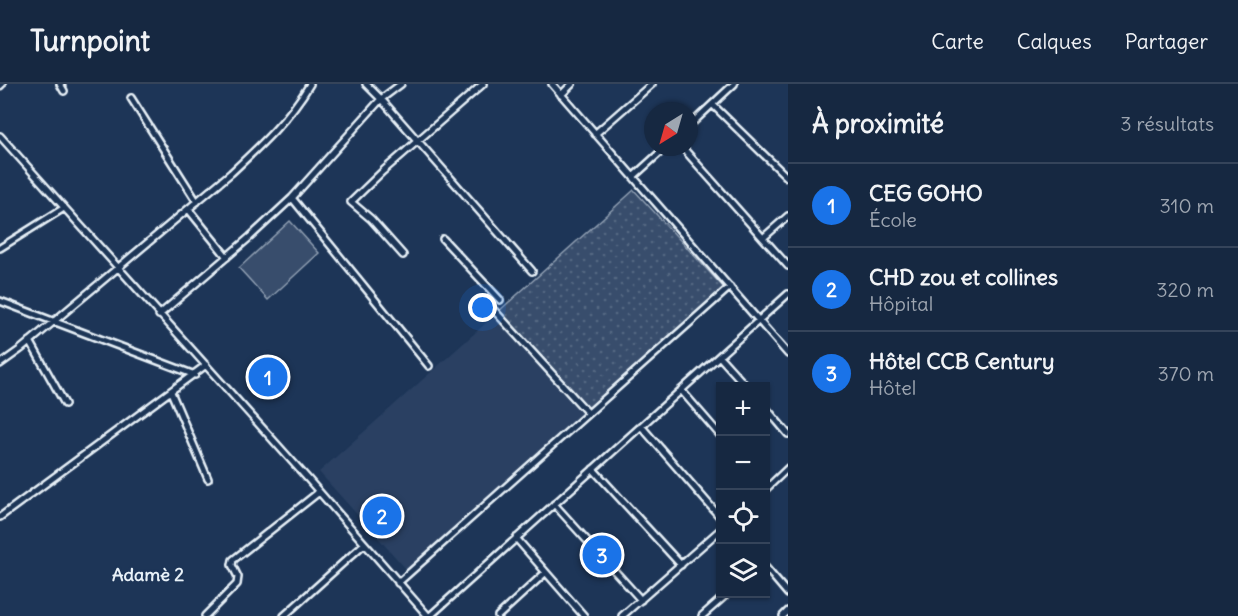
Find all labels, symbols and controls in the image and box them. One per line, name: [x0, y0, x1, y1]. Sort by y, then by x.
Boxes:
text: Turnpoint: [30, 23, 150, 59]
text: Carte: [931, 28, 984, 55]
text: Calques: [1017, 28, 1092, 55]
text: Partager: [1125, 28, 1208, 55]
north arrow: [644, 102, 698, 156]
text: À proximité: [812, 107, 944, 140]
text: 3 résultats: [1120, 111, 1214, 136]
text: CEG GOHO: [869, 179, 983, 207]
text: 1: [828, 193, 835, 218]
text: 310 m: [1159, 193, 1214, 218]
text: École: [869, 207, 917, 232]
text: CHD zou et collines: [869, 263, 1058, 291]
text: 2: [826, 277, 837, 302]
text: 320 m: [1156, 277, 1214, 302]
text: Hôpital: [869, 291, 933, 316]
your location: [468, 293, 497, 322]
text: Hôtel CCB Century: [869, 347, 1054, 375]
pin: 1: [248, 354, 288, 400]
text: 3: [826, 361, 837, 386]
text: 370 m: [1157, 361, 1214, 386]
text: Hôtel: [869, 375, 916, 400]
map controls: [716, 382, 770, 598]
button: +: [716, 382, 770, 436]
button: −: [716, 436, 770, 490]
button: locate: [716, 490, 770, 544]
pin: 2: [362, 494, 401, 538]
pin: 3: [582, 532, 622, 578]
button: layers: [716, 544, 770, 598]
district label: Adamè 2: [112, 563, 184, 586]

